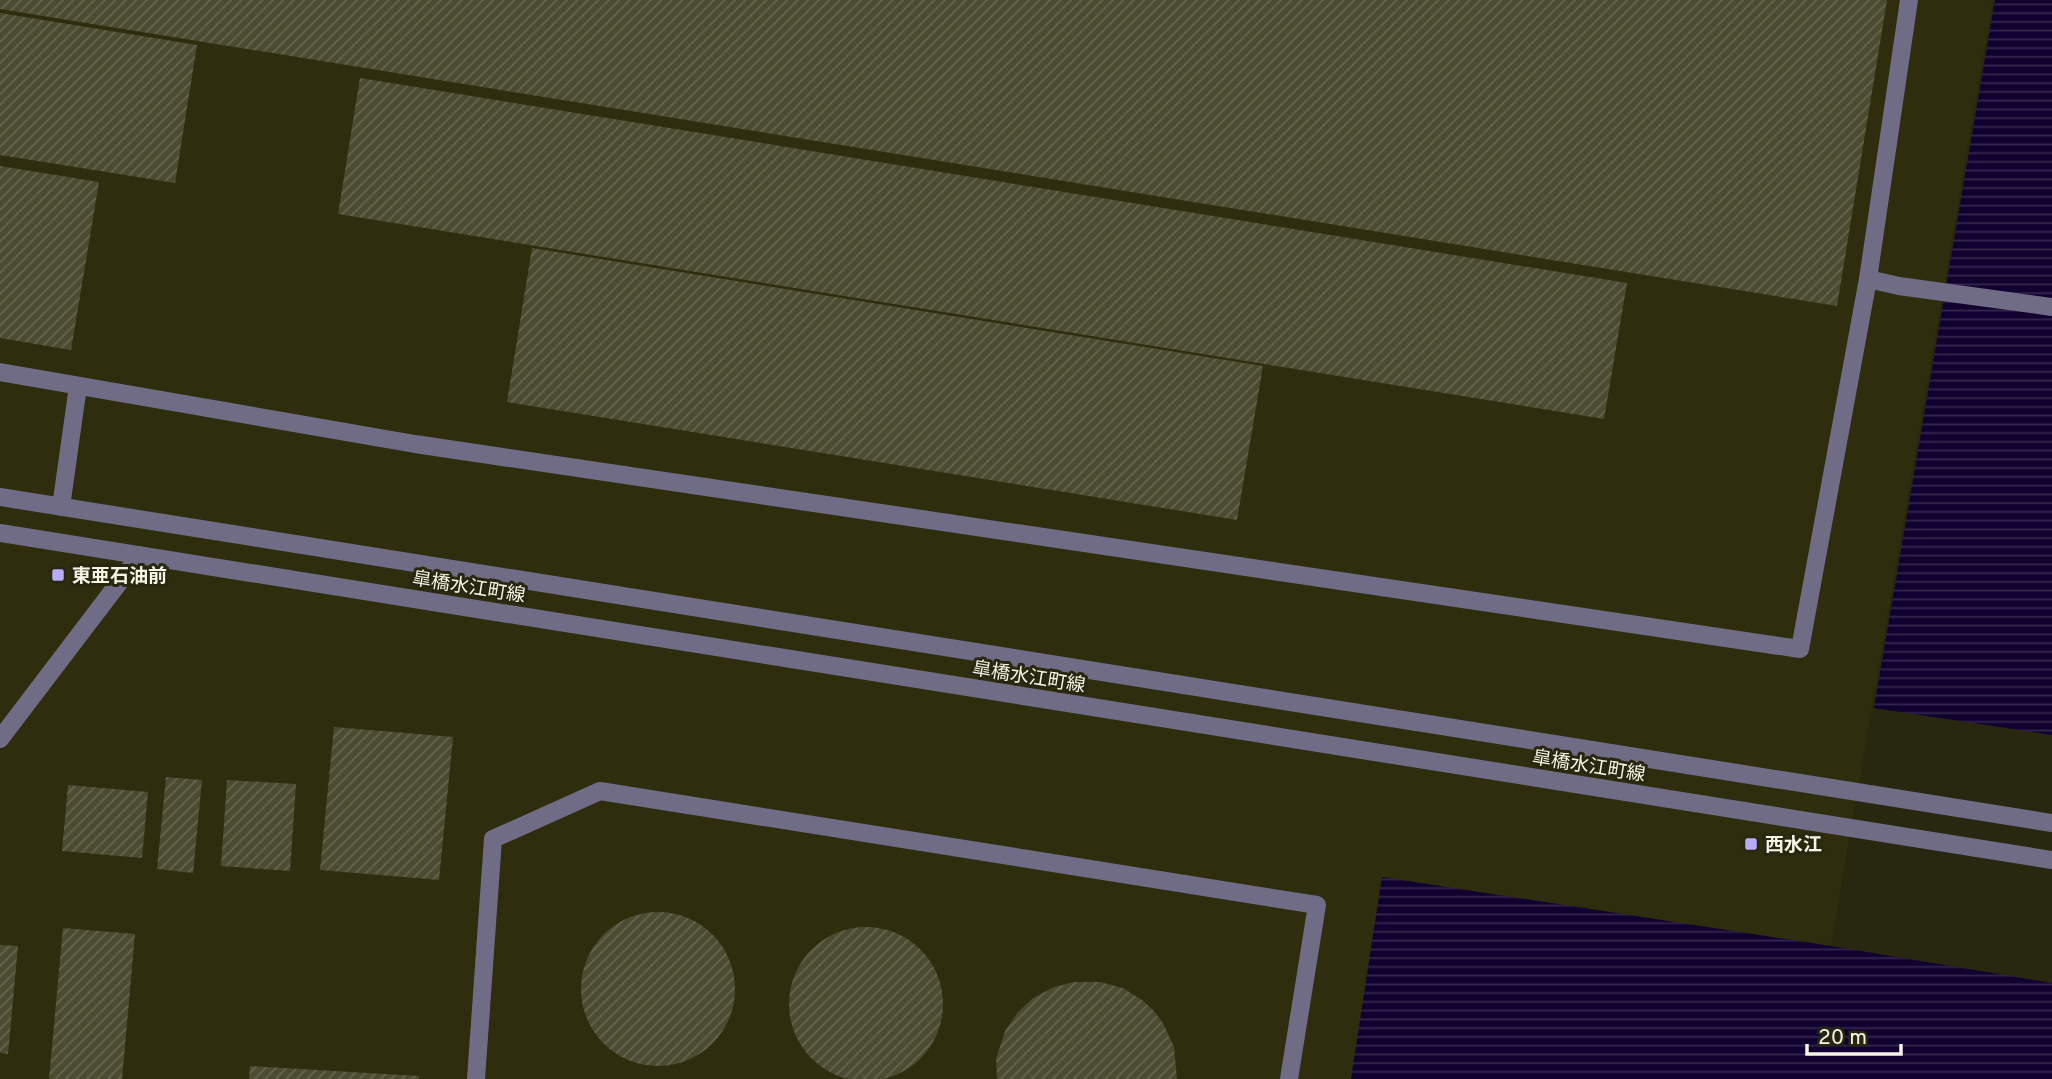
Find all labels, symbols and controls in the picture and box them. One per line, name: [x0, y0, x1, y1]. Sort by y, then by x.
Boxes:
place label: 東亜石油前: [72, 565, 167, 589]
marker: 東亜石油前: [50, 567, 66, 583]
street label: 皐橋水江町線: [411, 567, 527, 609]
street label: 皐橋水江町線: [971, 657, 1087, 699]
street label: 皐橋水江町線: [1531, 746, 1647, 788]
place label: 西水江: [1765, 834, 1822, 858]
marker: 西水江: [1743, 836, 1759, 852]
scale bar: [1807, 1012, 1902, 1056]
text: 20 m: [1818, 1025, 1867, 1052]

